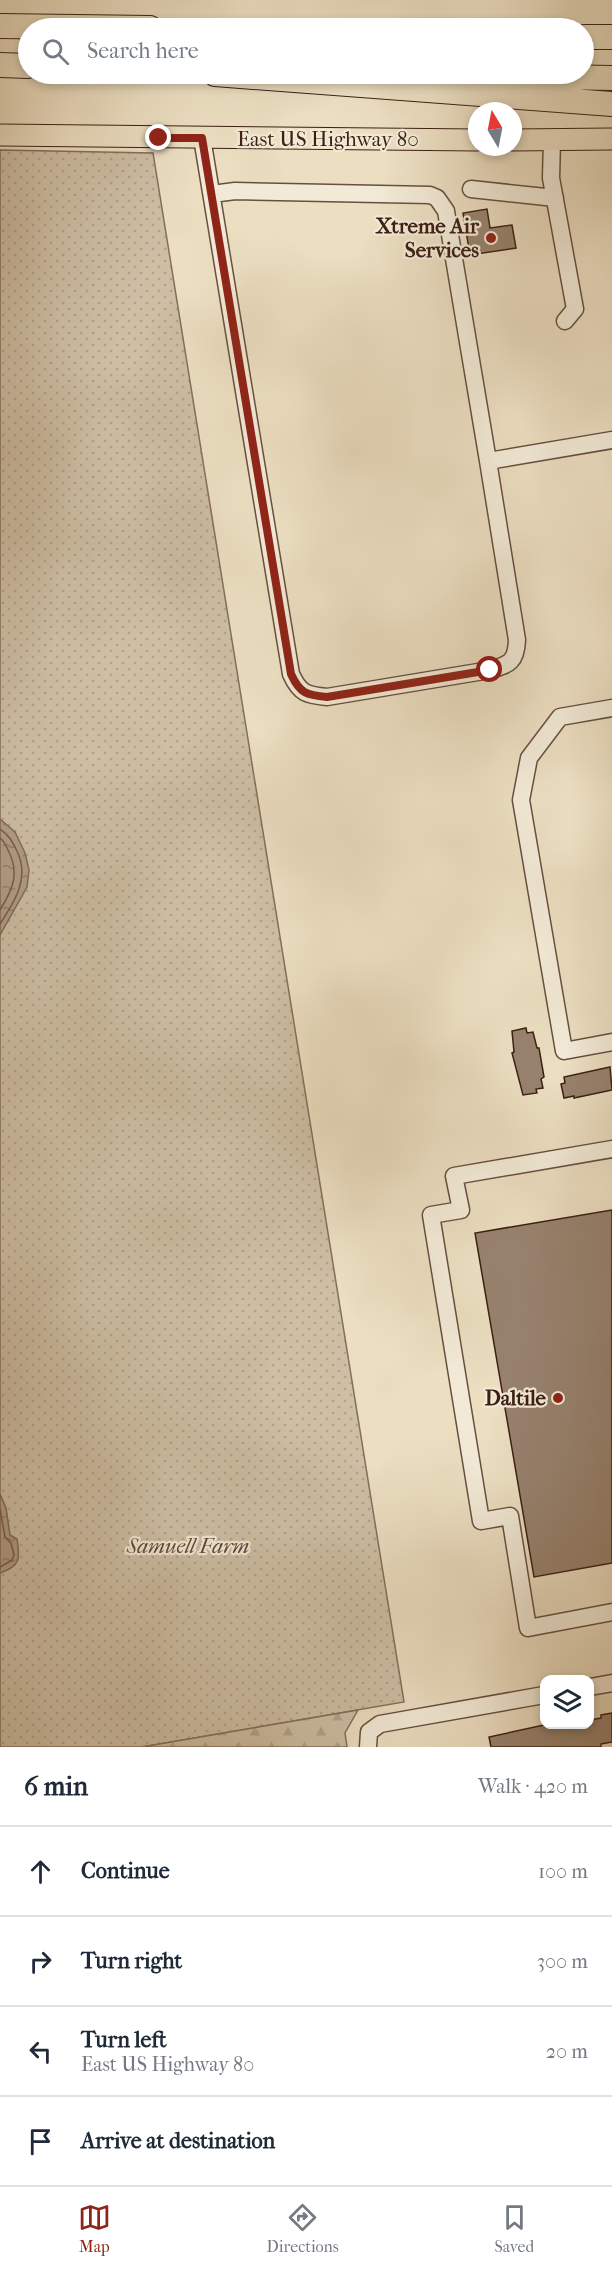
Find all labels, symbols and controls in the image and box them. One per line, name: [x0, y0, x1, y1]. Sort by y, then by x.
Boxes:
search box: [18, 18, 594, 84]
icon: search: [39, 35, 72, 68]
text: Search here: [87, 38, 199, 64]
north arrow: [468, 102, 522, 156]
route end: [145, 124, 171, 150]
street label: East US Highway 80: [237, 127, 419, 151]
place label: Xtreme Air Services: [374, 214, 480, 262]
marker: Xtreme Air Services: [484, 231, 498, 245]
route start: [476, 656, 502, 682]
place label: Daltile: [485, 1386, 547, 1410]
marker: Daltile: [551, 1391, 565, 1405]
park label: Samuell Farm: [126, 1534, 250, 1558]
map controls: [540, 1675, 594, 1729]
button: layers: [540, 1675, 594, 1729]
text: 6 min: [24, 1771, 88, 1802]
text: Walk · 420 m: [478, 1775, 588, 1798]
icon: ahead: [24, 1855, 57, 1888]
text: Continue: [81, 1858, 170, 1884]
text: 100 m: [538, 1860, 588, 1883]
icon: right: [24, 1945, 57, 1978]
text: Turn right: [81, 1948, 182, 1974]
text: 300 m: [537, 1950, 588, 1973]
text: Turn left: [81, 2027, 167, 2053]
icon: left: [24, 2035, 57, 2068]
text: 20 m: [546, 2040, 588, 2063]
text: East US Highway 80: [81, 2053, 254, 2076]
icon: arrive: [24, 2125, 57, 2158]
text: Arrive at destination: [81, 2128, 275, 2154]
tab: Map: [78, 2201, 111, 2256]
tab: Directions: [267, 2201, 339, 2256]
tab: Saved: [494, 2201, 534, 2256]

